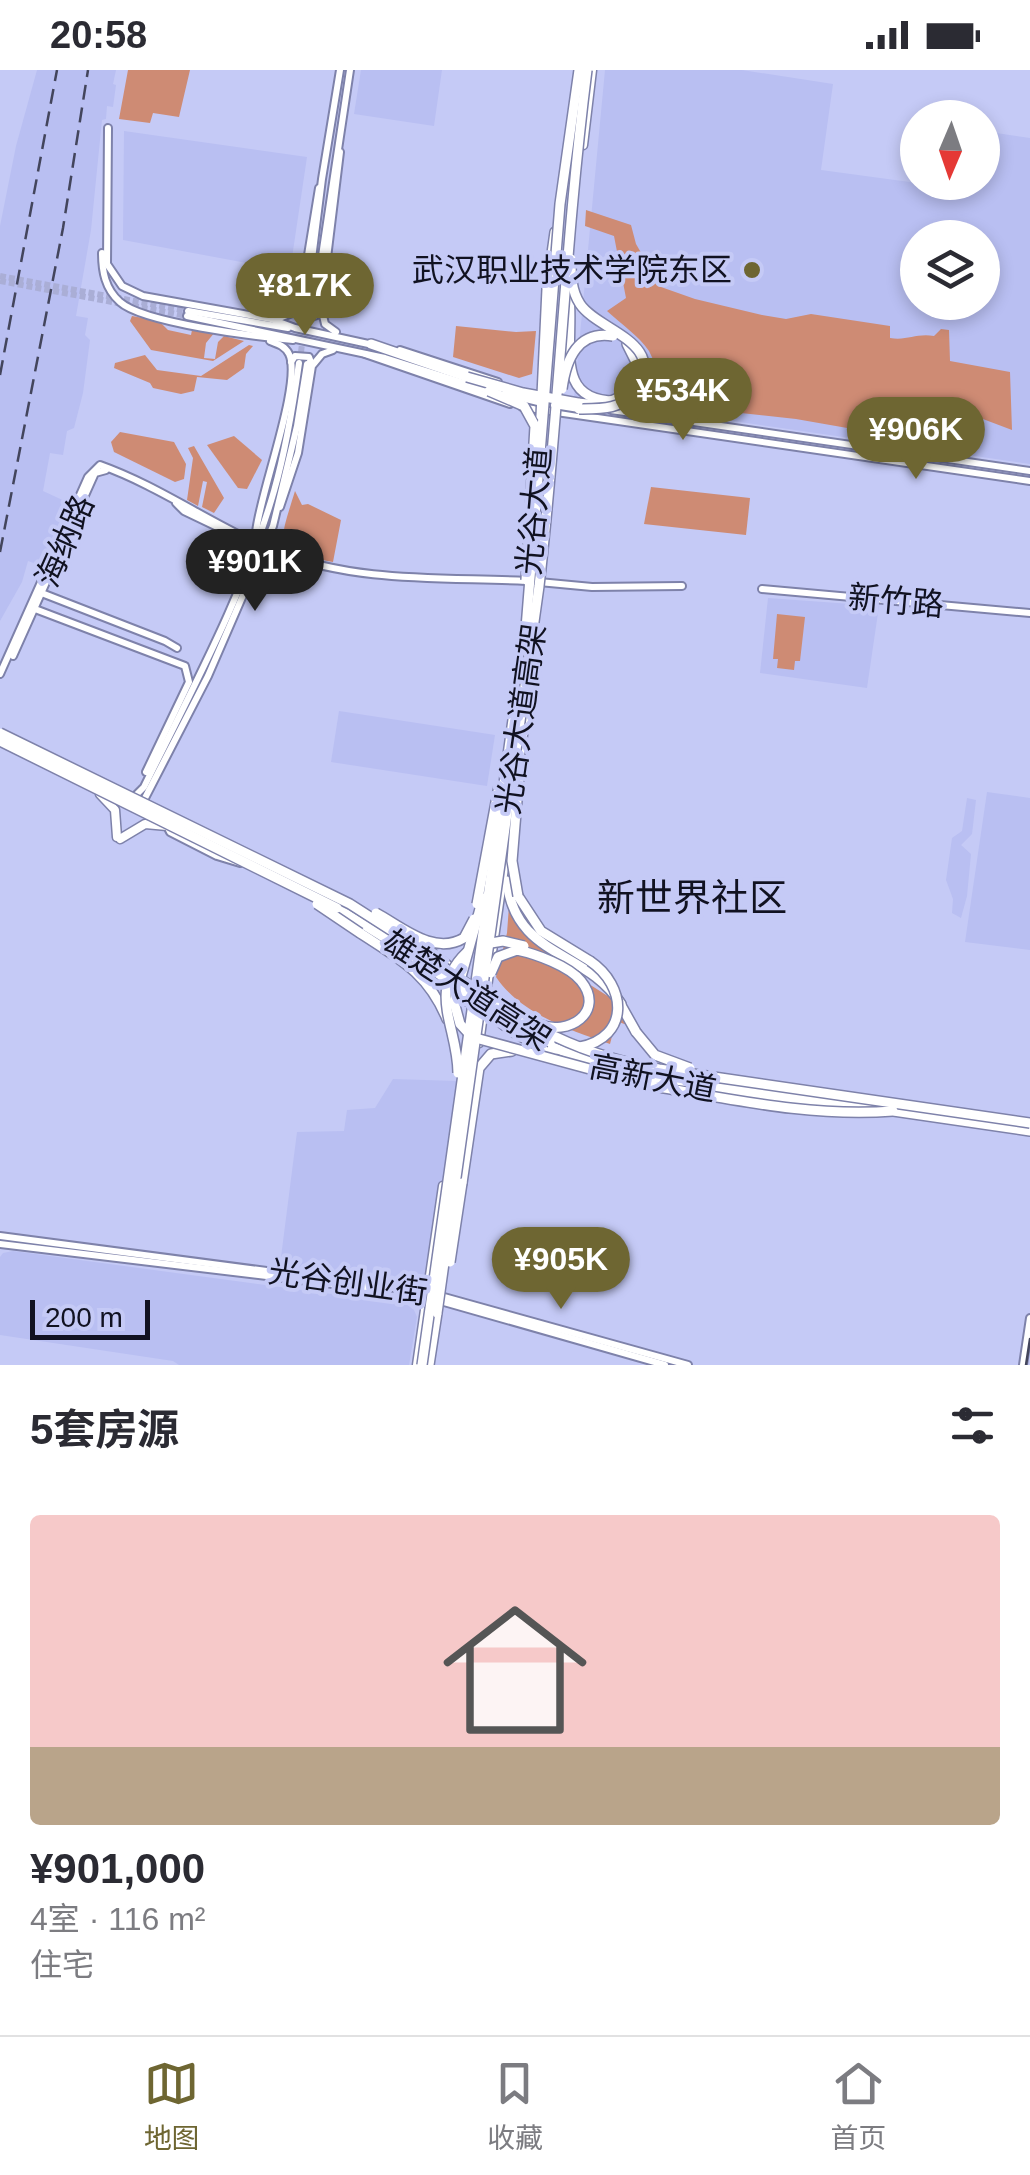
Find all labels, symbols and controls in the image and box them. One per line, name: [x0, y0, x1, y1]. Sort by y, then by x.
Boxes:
text: 20:58: [50, 14, 147, 56]
north arrow: [900, 100, 1000, 200]
map controls: [900, 100, 1000, 320]
button: layers: [900, 220, 1000, 320]
place label: 武汉职业技术学院东区: [412, 252, 732, 288]
pin: ¥817K: [235, 253, 375, 338]
marker: 武汉职业技术学院东区: [741, 259, 763, 281]
text: ¥817K: [258, 267, 352, 303]
pin: ¥534K: [613, 358, 753, 443]
text: ¥534K: [636, 372, 730, 408]
pin: ¥906K: [846, 397, 986, 482]
text: ¥906K: [869, 411, 963, 447]
street label: 光谷大道: [510, 446, 558, 576]
street label: 海纳路: [29, 490, 101, 592]
pin: ¥901K: [185, 529, 325, 614]
text: ¥901K: [208, 543, 302, 579]
street label: 新竹路: [847, 579, 945, 623]
street label: 光谷大道高架: [490, 621, 552, 817]
district label: 新世界社区: [597, 877, 787, 919]
street label: 雄楚大道高架: [377, 923, 557, 1057]
street label: 高新大道: [587, 1048, 719, 1108]
pin: ¥905K: [491, 1227, 631, 1312]
text: ¥905K: [514, 1241, 608, 1277]
street label: 光谷创业街: [266, 1253, 430, 1311]
scale bar: [30, 1295, 150, 1340]
text: 200 m: [45, 1302, 123, 1333]
icon: filters: [945, 1398, 1000, 1453]
text: 5套房源: [30, 1406, 179, 1453]
icon: home: [425, 1580, 605, 1760]
text: ¥901,000: [30, 1845, 205, 1892]
text: 4室 · 116 m²: [30, 1901, 205, 1937]
text: 住宅: [30, 1947, 94, 1983]
tab: 地图: [144, 2056, 200, 2156]
tab: 收藏: [487, 2056, 543, 2156]
tab: 首页: [830, 2056, 886, 2156]

